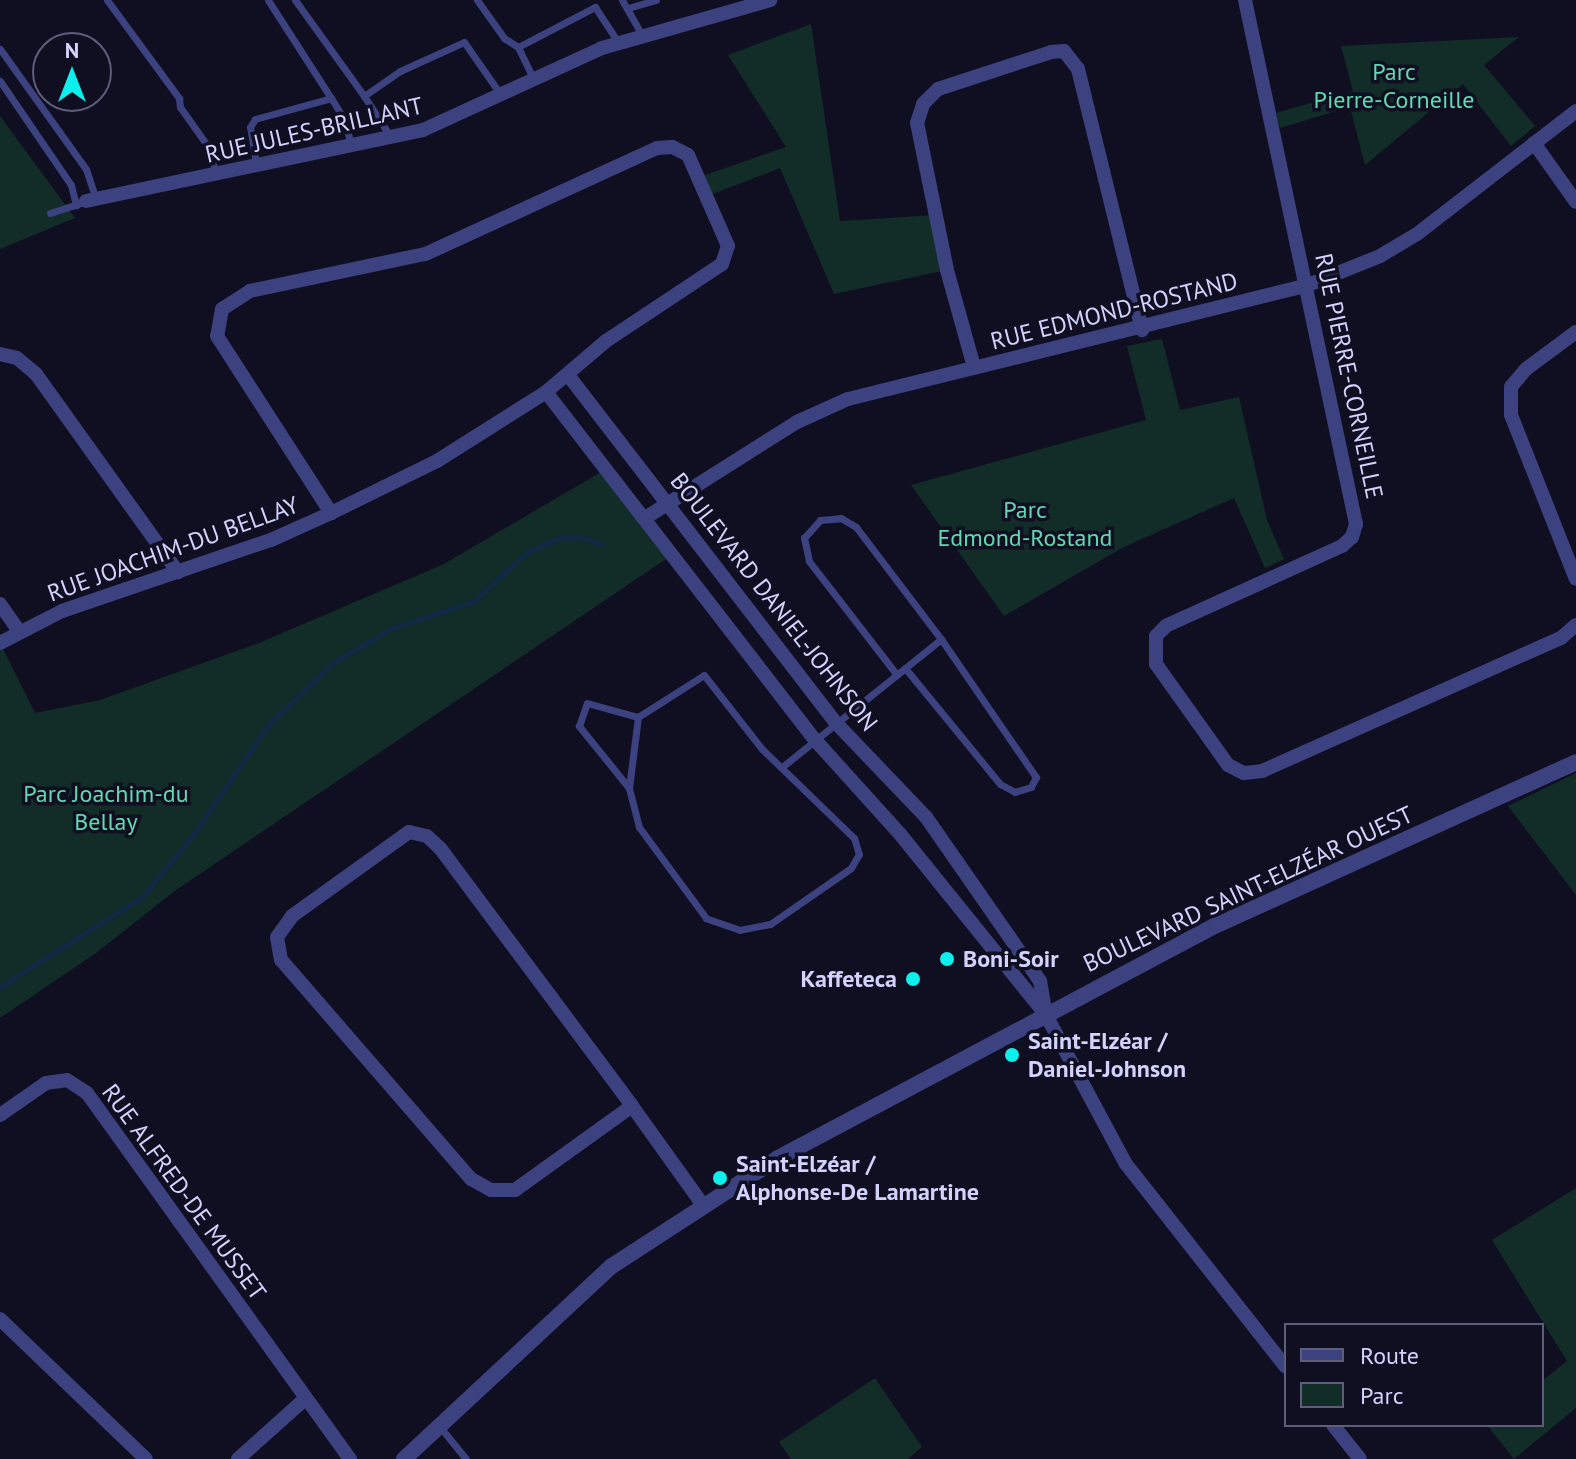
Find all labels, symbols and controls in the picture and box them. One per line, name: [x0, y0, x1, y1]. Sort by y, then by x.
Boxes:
north arrow: [32, 32, 112, 112]
text: N: [65, 36, 79, 64]
park label: Parc Pierre-Corneille: [1313, 58, 1475, 114]
street label: RUE JULES-BRILLANT: [202, 91, 426, 169]
street label: RUE PIERRE-CORNEILLE: [1309, 251, 1389, 501]
street label: RUE EDMOND-ROSTAND: [987, 266, 1241, 356]
street label: BOULEVARD DANIEL-JOHNSON: [664, 467, 884, 737]
street label: RUE JOACHIM-DU BELLAY: [43, 490, 303, 608]
park label: Parc Edmond-Rostand: [938, 496, 1112, 552]
park label: Parc Joachim-du Bellay: [23, 780, 189, 836]
street label: BOULEVARD SAINT-ELZÉAR OUEST: [1079, 800, 1417, 978]
place label: Boni-Soir: [963, 945, 1059, 973]
marker: Boni-Soir: [938, 950, 956, 968]
place label: Kaffeteca: [801, 965, 897, 993]
marker: Kaffeteca: [904, 970, 922, 988]
place label: Saint-Elzéar / Daniel-Johnson: [1028, 1027, 1186, 1083]
marker: Saint-Elzéar / Daniel-Johnson: [1003, 1046, 1021, 1064]
street label: RUE ALFRED-DE MUSSET: [96, 1078, 272, 1306]
place label: Saint-Elzéar / Alphonse-De Lamartine: [736, 1150, 979, 1206]
marker: Saint-Elzéar / Alphonse-De Lamartine: [711, 1169, 729, 1187]
legend: [1284, 1323, 1544, 1427]
text: Route: [1360, 1340, 1419, 1371]
text: Parc: [1360, 1380, 1403, 1411]

